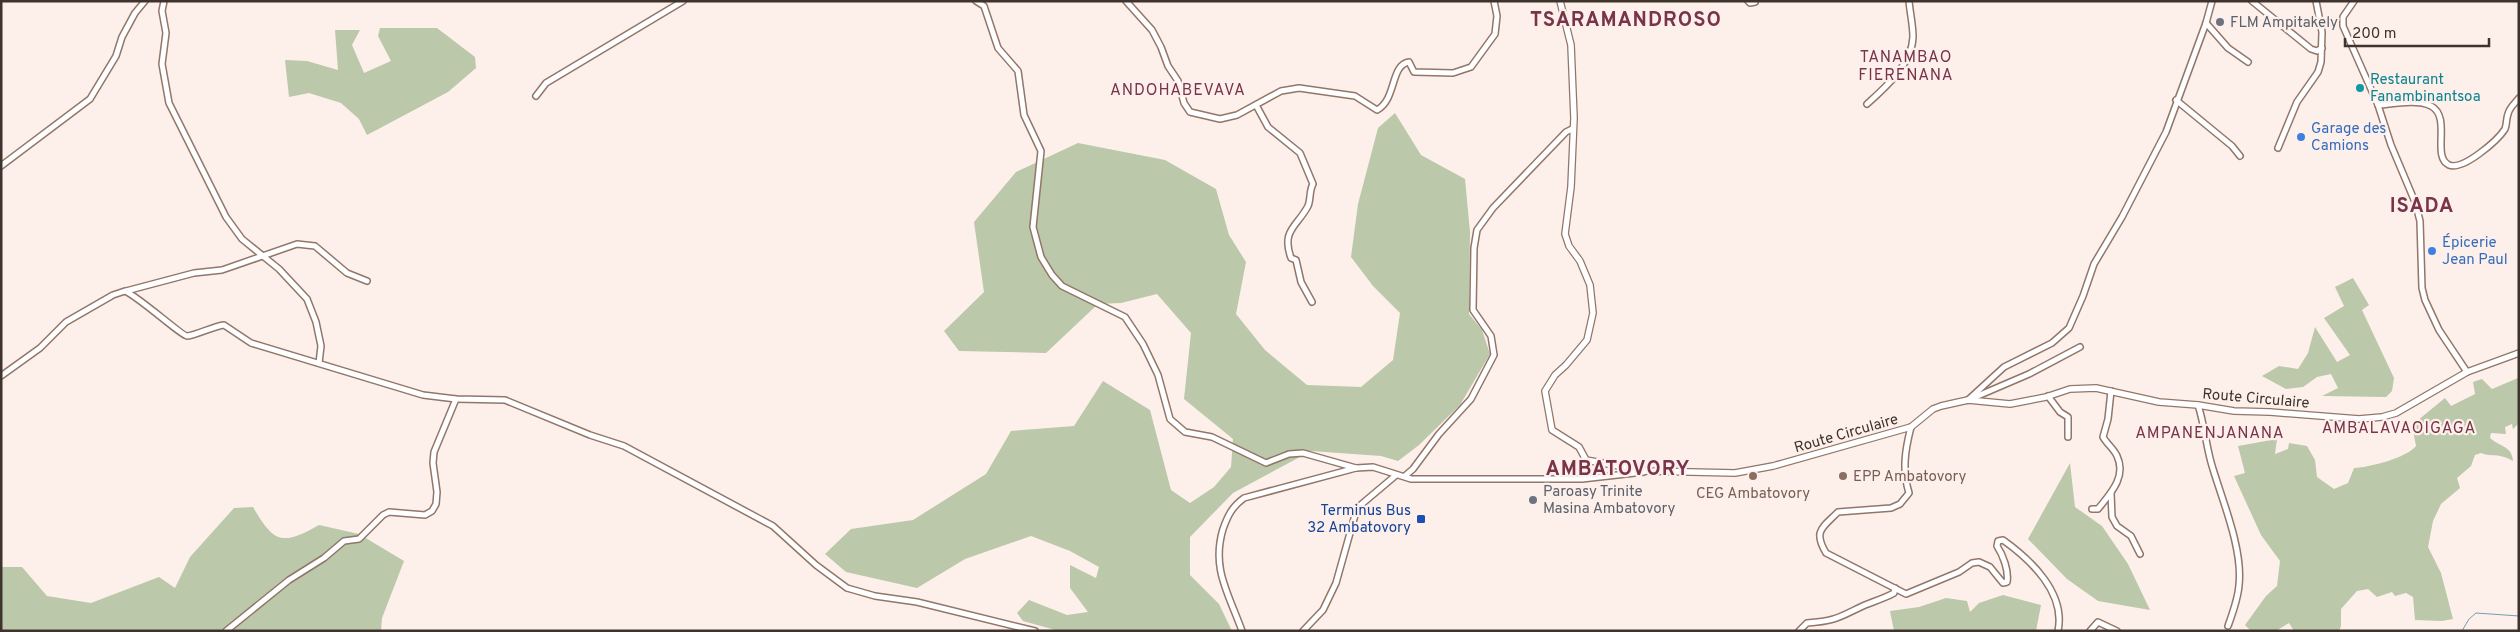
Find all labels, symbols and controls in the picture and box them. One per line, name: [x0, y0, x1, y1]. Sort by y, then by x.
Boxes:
district label: TSARAMANDROSO: [1530, 8, 1722, 34]
place label: FLM Ampitakely: [2230, 14, 2338, 33]
scale bar: [2345, 15, 2489, 47]
marker: FLM Ampitakely: [2214, 16, 2226, 28]
text: 200 m: [2352, 25, 2397, 44]
district label: TANAMBAO FIERENANA: [1858, 48, 1954, 86]
place label: Restaurant Fanambinantsoa: [2370, 71, 2481, 107]
district label: ANDOHABEVAVA: [1110, 81, 1246, 101]
marker: Restaurant Fanambinantsoa: [2354, 82, 2366, 94]
place label: Garage des Camions: [2311, 120, 2386, 156]
marker: Garage des Camions: [2295, 131, 2307, 143]
district label: ISADA: [2390, 194, 2454, 220]
place label: Épicerie Jean Paul: [2442, 233, 2508, 270]
marker: Épicerie Jean Paul: [2426, 245, 2438, 257]
street label: Route Circulaire: [2202, 385, 2310, 414]
street label: Route Circulaire: [1792, 410, 1901, 458]
district label: AMBALAVAOIGAGA: [2322, 419, 2476, 439]
district label: AMPANENJANANA: [2135, 424, 2285, 444]
district label: AMBATOVORY: [1545, 457, 1691, 483]
place label: EPP Ambatovory: [1853, 468, 1967, 487]
marker: CEG Ambatovory: [1747, 470, 1759, 482]
marker: EPP Ambatovory: [1837, 470, 1849, 482]
place label: Paroasy Trinite Masina Ambatovory: [1543, 483, 1676, 519]
place label: CEG Ambatovory: [1696, 485, 1810, 504]
marker: Paroasy Trinite Masina Ambatovory: [1527, 494, 1539, 506]
place label: Terminus Bus 32 Ambatovory: [1307, 502, 1411, 538]
marker: Terminus Bus 32 Ambatovory: [1415, 513, 1427, 525]

